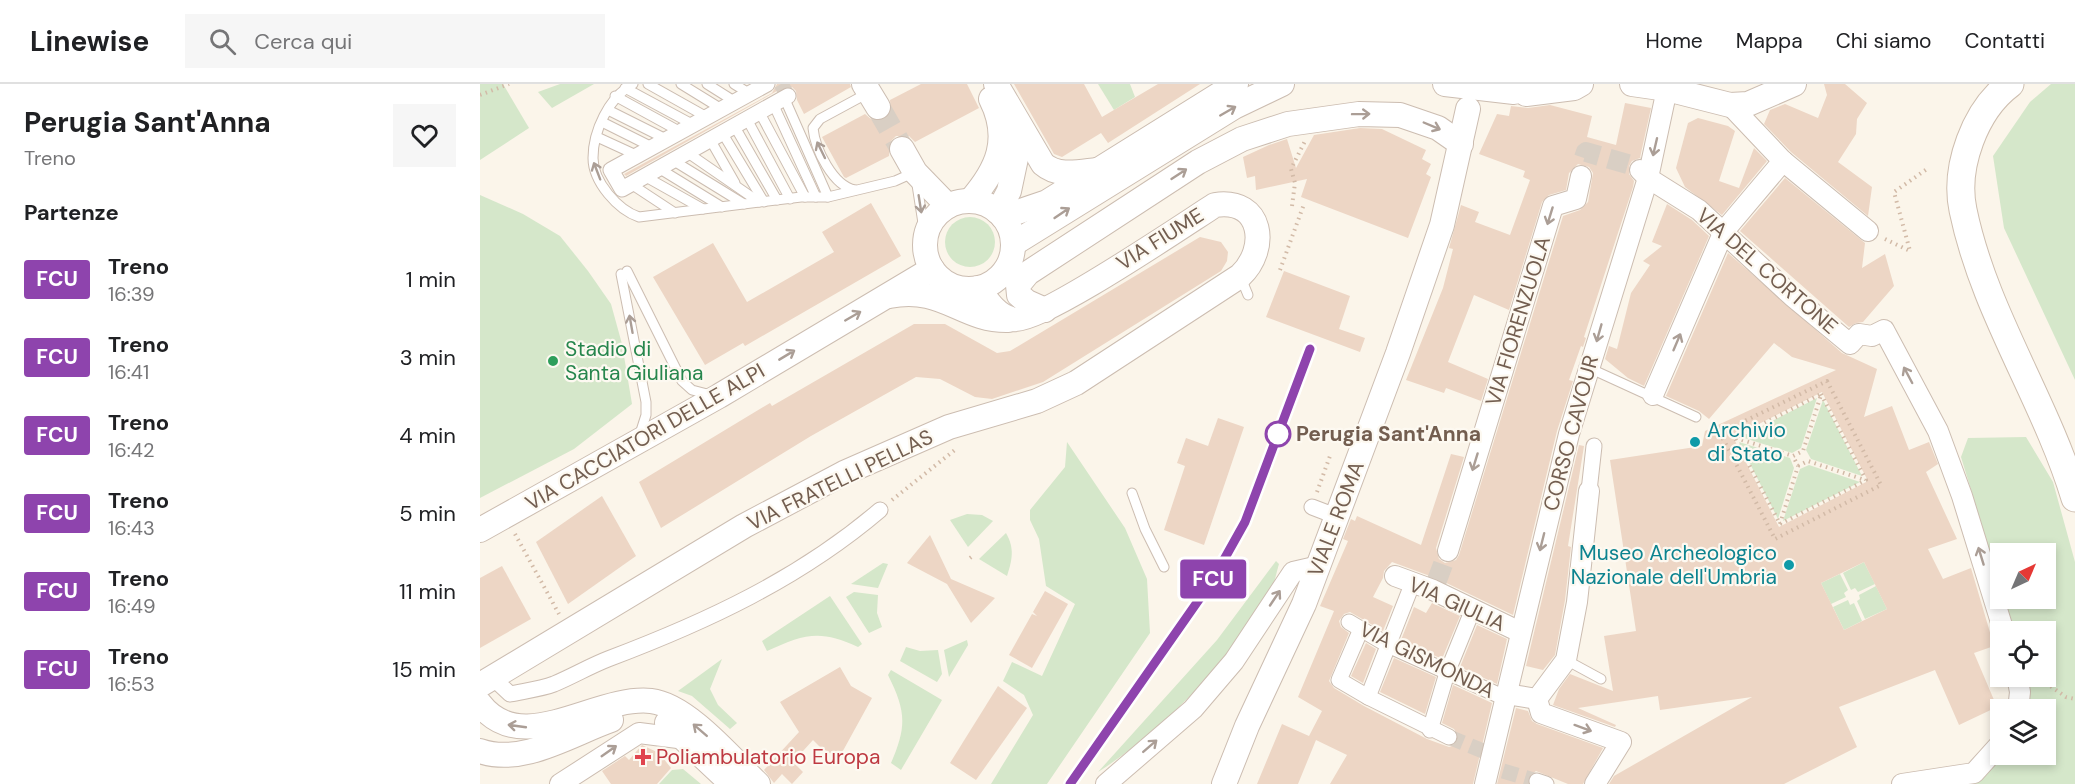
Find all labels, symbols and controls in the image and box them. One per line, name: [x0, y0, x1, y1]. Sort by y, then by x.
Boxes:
search box: [185, 14, 605, 68]
text: Linewise: [30, 23, 149, 60]
icon: search: [206, 25, 239, 58]
text: Cerca qui: [254, 27, 352, 56]
text: Home: [1645, 27, 1703, 55]
text: Mappa: [1736, 27, 1803, 55]
text: Chi siamo: [1836, 27, 1932, 55]
text: Contatti: [1965, 27, 2045, 55]
text: Perugia Sant'Anna: [24, 104, 271, 141]
button: heart: [393, 104, 456, 167]
one-way arrow: [1219, 104, 1236, 116]
one-way arrow: [1351, 108, 1371, 120]
one-way arrow: [1422, 121, 1440, 132]
one-way arrow: [1649, 136, 1660, 156]
one-way arrow: [814, 141, 826, 159]
text: Treno: [24, 145, 76, 171]
one-way arrow: [591, 162, 602, 181]
one-way arrow: [1170, 168, 1187, 180]
one-way arrow: [915, 193, 926, 213]
text: Partenze: [24, 198, 119, 227]
street label: VIA FIUME: [1111, 201, 1209, 277]
street label: VIA DEL CORTONE: [1690, 202, 1844, 340]
one-way arrow: [1544, 206, 1555, 225]
one-way arrow: [1054, 207, 1070, 219]
street label: VIA FIORENZUOLA: [1479, 233, 1557, 409]
text: Treno: [108, 252, 169, 281]
text: FCU: [36, 265, 78, 293]
text: 1 min: [406, 265, 456, 294]
text: 16:39: [108, 281, 155, 307]
one-way arrow: [844, 309, 861, 321]
one-way arrow: [625, 314, 636, 334]
one-way arrow: [1592, 323, 1604, 342]
text: Treno: [108, 330, 169, 359]
one-way arrow: [1671, 333, 1683, 351]
place label: Stadio di Santa Giuliana: [565, 335, 704, 387]
text: FCU: [36, 343, 78, 371]
text: 3 min: [400, 343, 456, 372]
one-way arrow: [778, 348, 795, 360]
street label: CORSO CAVOUR: [1537, 352, 1605, 514]
marker: Stadio di Santa Giuliana: [546, 354, 560, 368]
street label: VIA CACCIATORI DELLE ALPI: [520, 357, 770, 517]
text: 16:41: [108, 359, 149, 385]
one-way arrow: [1902, 367, 1914, 384]
text: Treno: [108, 408, 169, 437]
place label: Archivio di Stato: [1707, 416, 1786, 468]
place label: Perugia Sant'Anna: [1296, 420, 1481, 448]
text: FCU: [36, 421, 78, 449]
text: 4 min: [399, 421, 456, 450]
marker: Perugia Sant'Anna: [1265, 421, 1291, 447]
street label: VIA FRATELLI PELLAS: [743, 423, 937, 537]
marker: Archivio di Stato: [1688, 435, 1702, 449]
text: 16:42: [108, 437, 155, 463]
one-way arrow: [1469, 452, 1480, 471]
street label: VIALE ROMA: [1301, 457, 1371, 581]
text: Treno: [108, 486, 169, 515]
text: FCU: [36, 499, 78, 527]
text: 5 min: [399, 499, 456, 528]
text: 16:43: [108, 515, 155, 541]
one-way arrow: [1536, 532, 1548, 551]
place label: Museo Archeologico Nazionale dell'Umbria: [1571, 539, 1777, 591]
north arrow: [1990, 543, 2056, 609]
map controls: [1990, 543, 2056, 765]
one-way arrow: [1975, 546, 1986, 565]
marker: Museo Archeologico Nazionale dell'Umbria: [1782, 558, 1796, 572]
line badge: FCU: [1178, 560, 1248, 598]
text: Treno: [108, 564, 169, 593]
text: FCU: [1192, 565, 1234, 593]
street label: VIA GIULIA: [1404, 570, 1510, 638]
text: FCU: [36, 577, 78, 605]
text: 11 min: [399, 577, 456, 606]
one-way arrow: [1270, 590, 1282, 607]
text: 16:49: [108, 593, 156, 619]
street label: VIA GISMONDA: [1355, 615, 1499, 705]
button: locate: [1990, 621, 2056, 687]
text: Treno: [108, 642, 169, 671]
text: FCU: [36, 655, 78, 683]
text: 15 min: [392, 655, 456, 684]
text: 16:53: [108, 671, 155, 697]
button: layers: [1990, 699, 2056, 765]
one-way arrow: [508, 720, 527, 731]
one-way arrow: [693, 723, 708, 737]
one-way arrow: [1573, 724, 1592, 735]
one-way arrow: [1142, 739, 1157, 753]
place label: Poliambulatorio Europa: [656, 743, 880, 771]
one-way arrow: [600, 745, 617, 758]
marker: Poliambulatorio Europa: [634, 748, 652, 766]

